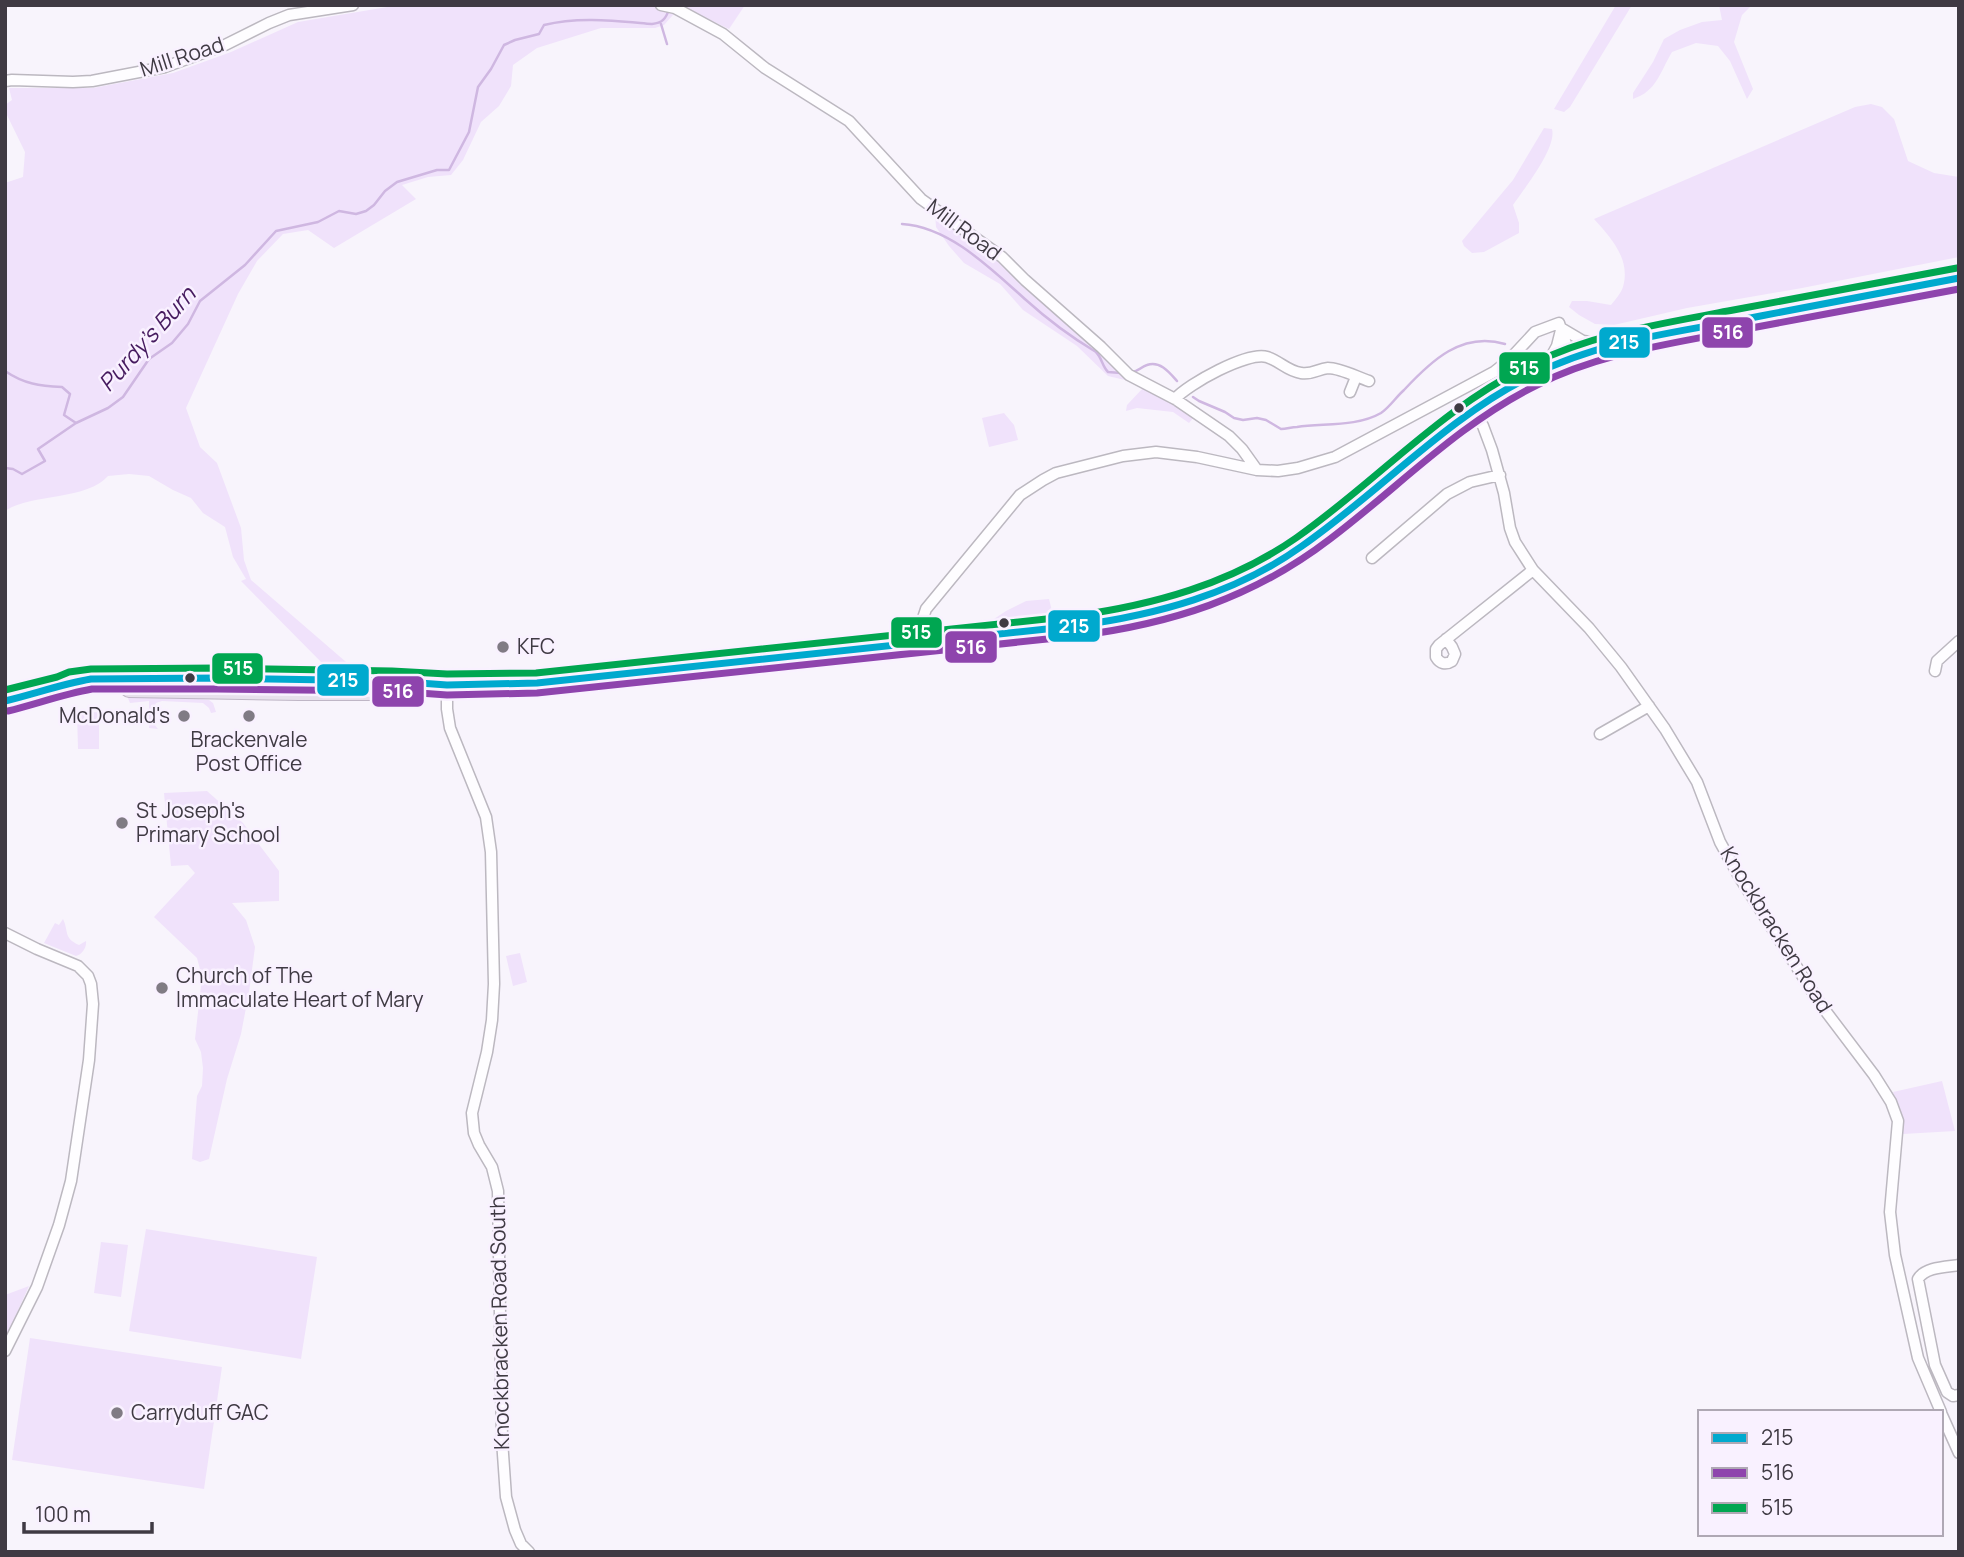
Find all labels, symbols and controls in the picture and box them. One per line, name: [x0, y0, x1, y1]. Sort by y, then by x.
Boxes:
street label: Mill Road: [136, 29, 227, 83]
street label: Mill Road: [922, 192, 1008, 266]
water label: Purdy's Burn: [91, 278, 203, 398]
line badge: 516: [1701, 316, 1754, 349]
text: 516: [1712, 319, 1744, 345]
line badge: 215: [1598, 326, 1651, 359]
text: 215: [1609, 329, 1639, 355]
line badge: 515: [1498, 351, 1551, 385]
text: 515: [1509, 355, 1539, 381]
unlabelled marker: [1452, 401, 1466, 415]
line badge: 215: [1047, 609, 1101, 643]
text: 215: [1059, 613, 1089, 639]
line badge: 515: [890, 616, 943, 649]
unlabelled marker: [997, 616, 1011, 630]
text: 515: [901, 619, 931, 645]
line badge: 516: [944, 630, 998, 664]
place label: KFC: [517, 632, 555, 660]
text: 516: [955, 634, 987, 660]
marker: KFC: [495, 639, 511, 655]
line badge: 515: [211, 652, 264, 685]
text: 515: [223, 655, 253, 681]
line badge: 215: [316, 663, 370, 697]
text: 215: [328, 667, 358, 693]
unlabelled marker: [183, 671, 197, 685]
line badge: 516: [371, 675, 425, 708]
text: 516: [382, 678, 414, 704]
place label: McDonald's: [59, 701, 170, 729]
marker: McDonald's: [176, 708, 192, 724]
marker: Brackenvale Post Office: [241, 708, 257, 724]
place label: Brackenvale Post Office: [191, 725, 307, 777]
place label: St Joseph's Primary School: [136, 796, 280, 848]
marker: St Joseph's Primary School: [114, 815, 130, 831]
street label: Knockbracken Road: [1714, 841, 1839, 1018]
place label: Church of The Immaculate Heart of Mary: [176, 961, 424, 1013]
marker: Church of The Immaculate Heart of Mary: [154, 980, 170, 996]
street label: Knockbracken Road South: [483, 1196, 515, 1450]
place label: Carryduff GAC: [131, 1398, 269, 1426]
marker: Carryduff GAC: [109, 1405, 125, 1421]
legend: [1698, 1410, 1943, 1536]
text: 215: [1761, 1423, 1793, 1451]
text: 516: [1761, 1458, 1794, 1486]
scale bar: [24, 1490, 152, 1534]
text: 515: [1761, 1493, 1793, 1521]
text: 100 m: [35, 1500, 91, 1528]

